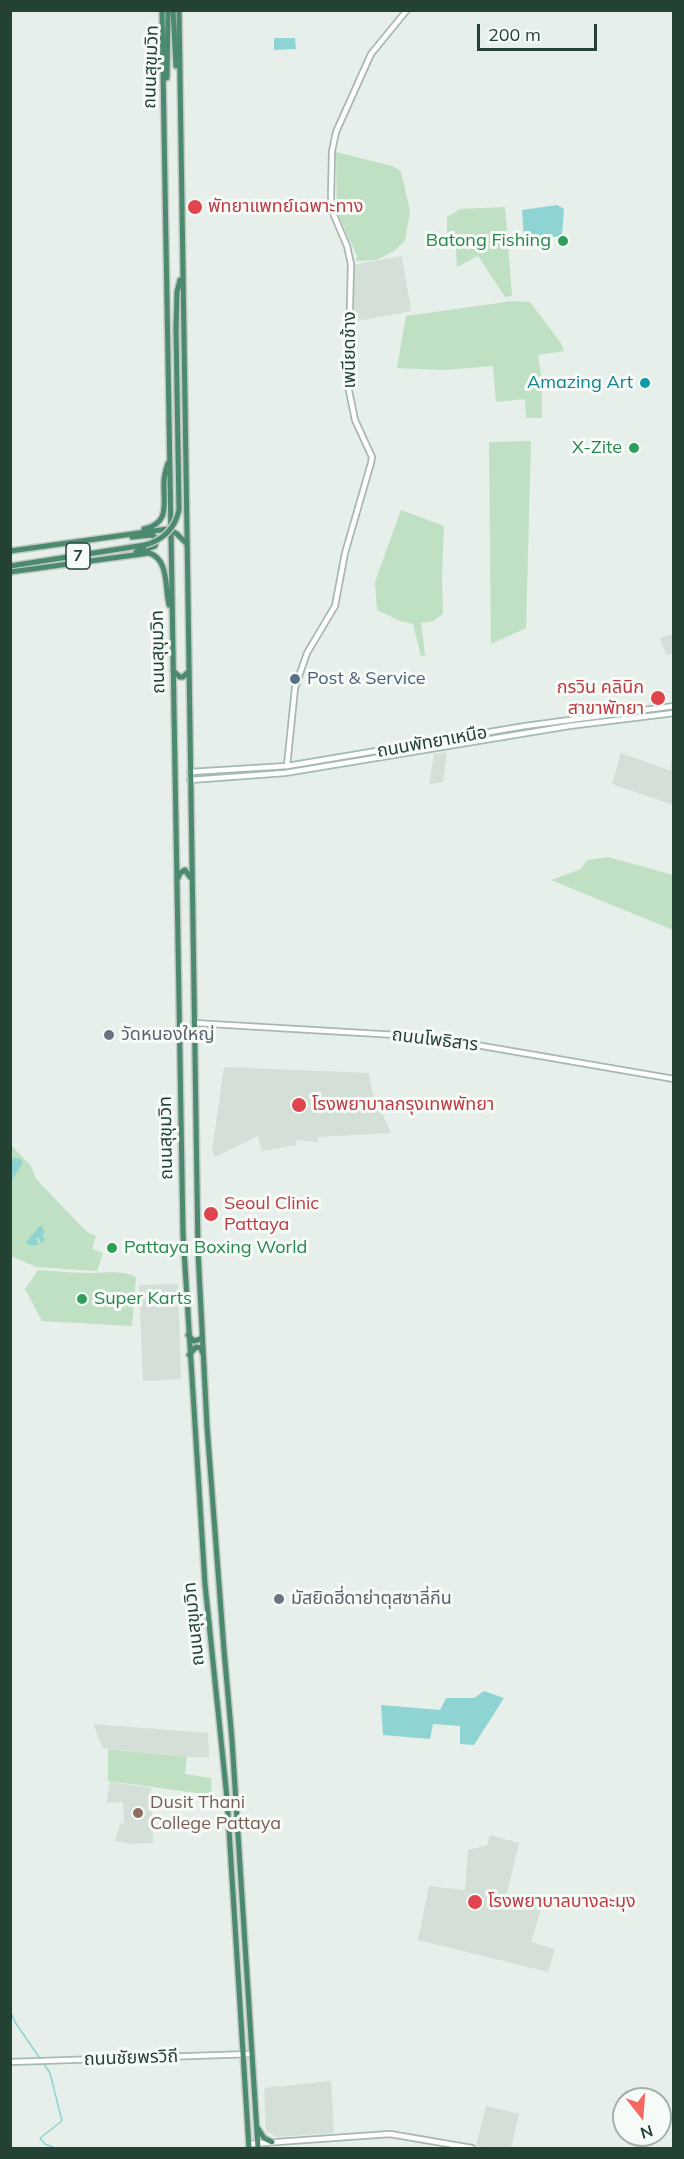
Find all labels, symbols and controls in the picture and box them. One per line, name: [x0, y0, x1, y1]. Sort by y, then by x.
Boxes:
scale bar: [480, 12, 600, 50]
text: 200 m: [488, 23, 541, 46]
street label: ถนนสุขุมวิท: [139, 25, 163, 109]
place label: พัทยาแพทย์เฉพาะทาง: [208, 196, 363, 218]
marker: พัทยาแพทย์เฉพาะทาง: [186, 198, 204, 216]
place label: Batong Fishing: [426, 230, 551, 252]
marker: Batong Fishing: [556, 234, 570, 248]
street label: เพนียดช้าง: [339, 311, 361, 389]
place label: Amazing Art: [527, 372, 633, 394]
marker: Amazing Art: [638, 376, 652, 390]
place label: X-Zite: [572, 437, 622, 459]
marker: X-Zite: [627, 441, 641, 455]
road number: 7: [66, 543, 90, 569]
street label: ถนนสุขุมวิท: [146, 610, 170, 694]
place label: Post & Service: [307, 668, 426, 690]
marker: Post & Service: [288, 672, 302, 686]
place label: กรวิน คลินิก สาขาพัทยา: [557, 677, 644, 720]
marker: กรวิน คลินิก สาขาพัทยา: [649, 689, 667, 707]
street label: ถนนพัทยาเหนือ: [375, 722, 489, 762]
place label: วัดหนองใหญ่: [121, 1024, 215, 1046]
street label: ถนนโพธิสาร: [391, 1024, 479, 1056]
marker: วัดหนองใหญ่: [102, 1028, 116, 1042]
place label: โรงพยาบาลกรุงเทพพัทยา: [312, 1094, 494, 1116]
street label: ถนนสุขุมวิท: [154, 1096, 178, 1180]
marker: โรงพยาบาลกรุงเทพพัทยา: [290, 1096, 308, 1114]
place label: Seoul Clinic Pattaya: [224, 1193, 319, 1236]
marker: Seoul Clinic Pattaya: [202, 1205, 220, 1223]
place label: Pattaya Boxing World: [124, 1237, 307, 1259]
marker: Pattaya Boxing World: [105, 1241, 119, 1255]
place label: Super Karts: [94, 1288, 192, 1310]
marker: Super Karts: [75, 1292, 89, 1306]
street label: ถนนสุขุมวิท: [179, 1581, 209, 1667]
place label: มัสยิดฮี่ดาย่าตุสซาลี่กีน: [291, 1588, 452, 1610]
marker: มัสยิดฮี่ดาย่าตุสซาลี่กีน: [272, 1592, 286, 1606]
place label: Dusit Thani College Pattaya: [150, 1792, 281, 1834]
marker: Dusit Thani College Pattaya: [131, 1806, 145, 1820]
place label: โรงพยาบาลบางละมุง: [488, 1891, 636, 1913]
marker: โรงพยาบาลบางละมุง: [466, 1893, 484, 1911]
street label: ถนนชัยพรวิถี: [83, 2046, 179, 2070]
north arrow: [612, 2087, 672, 2147]
text: N: [638, 2121, 655, 2144]

